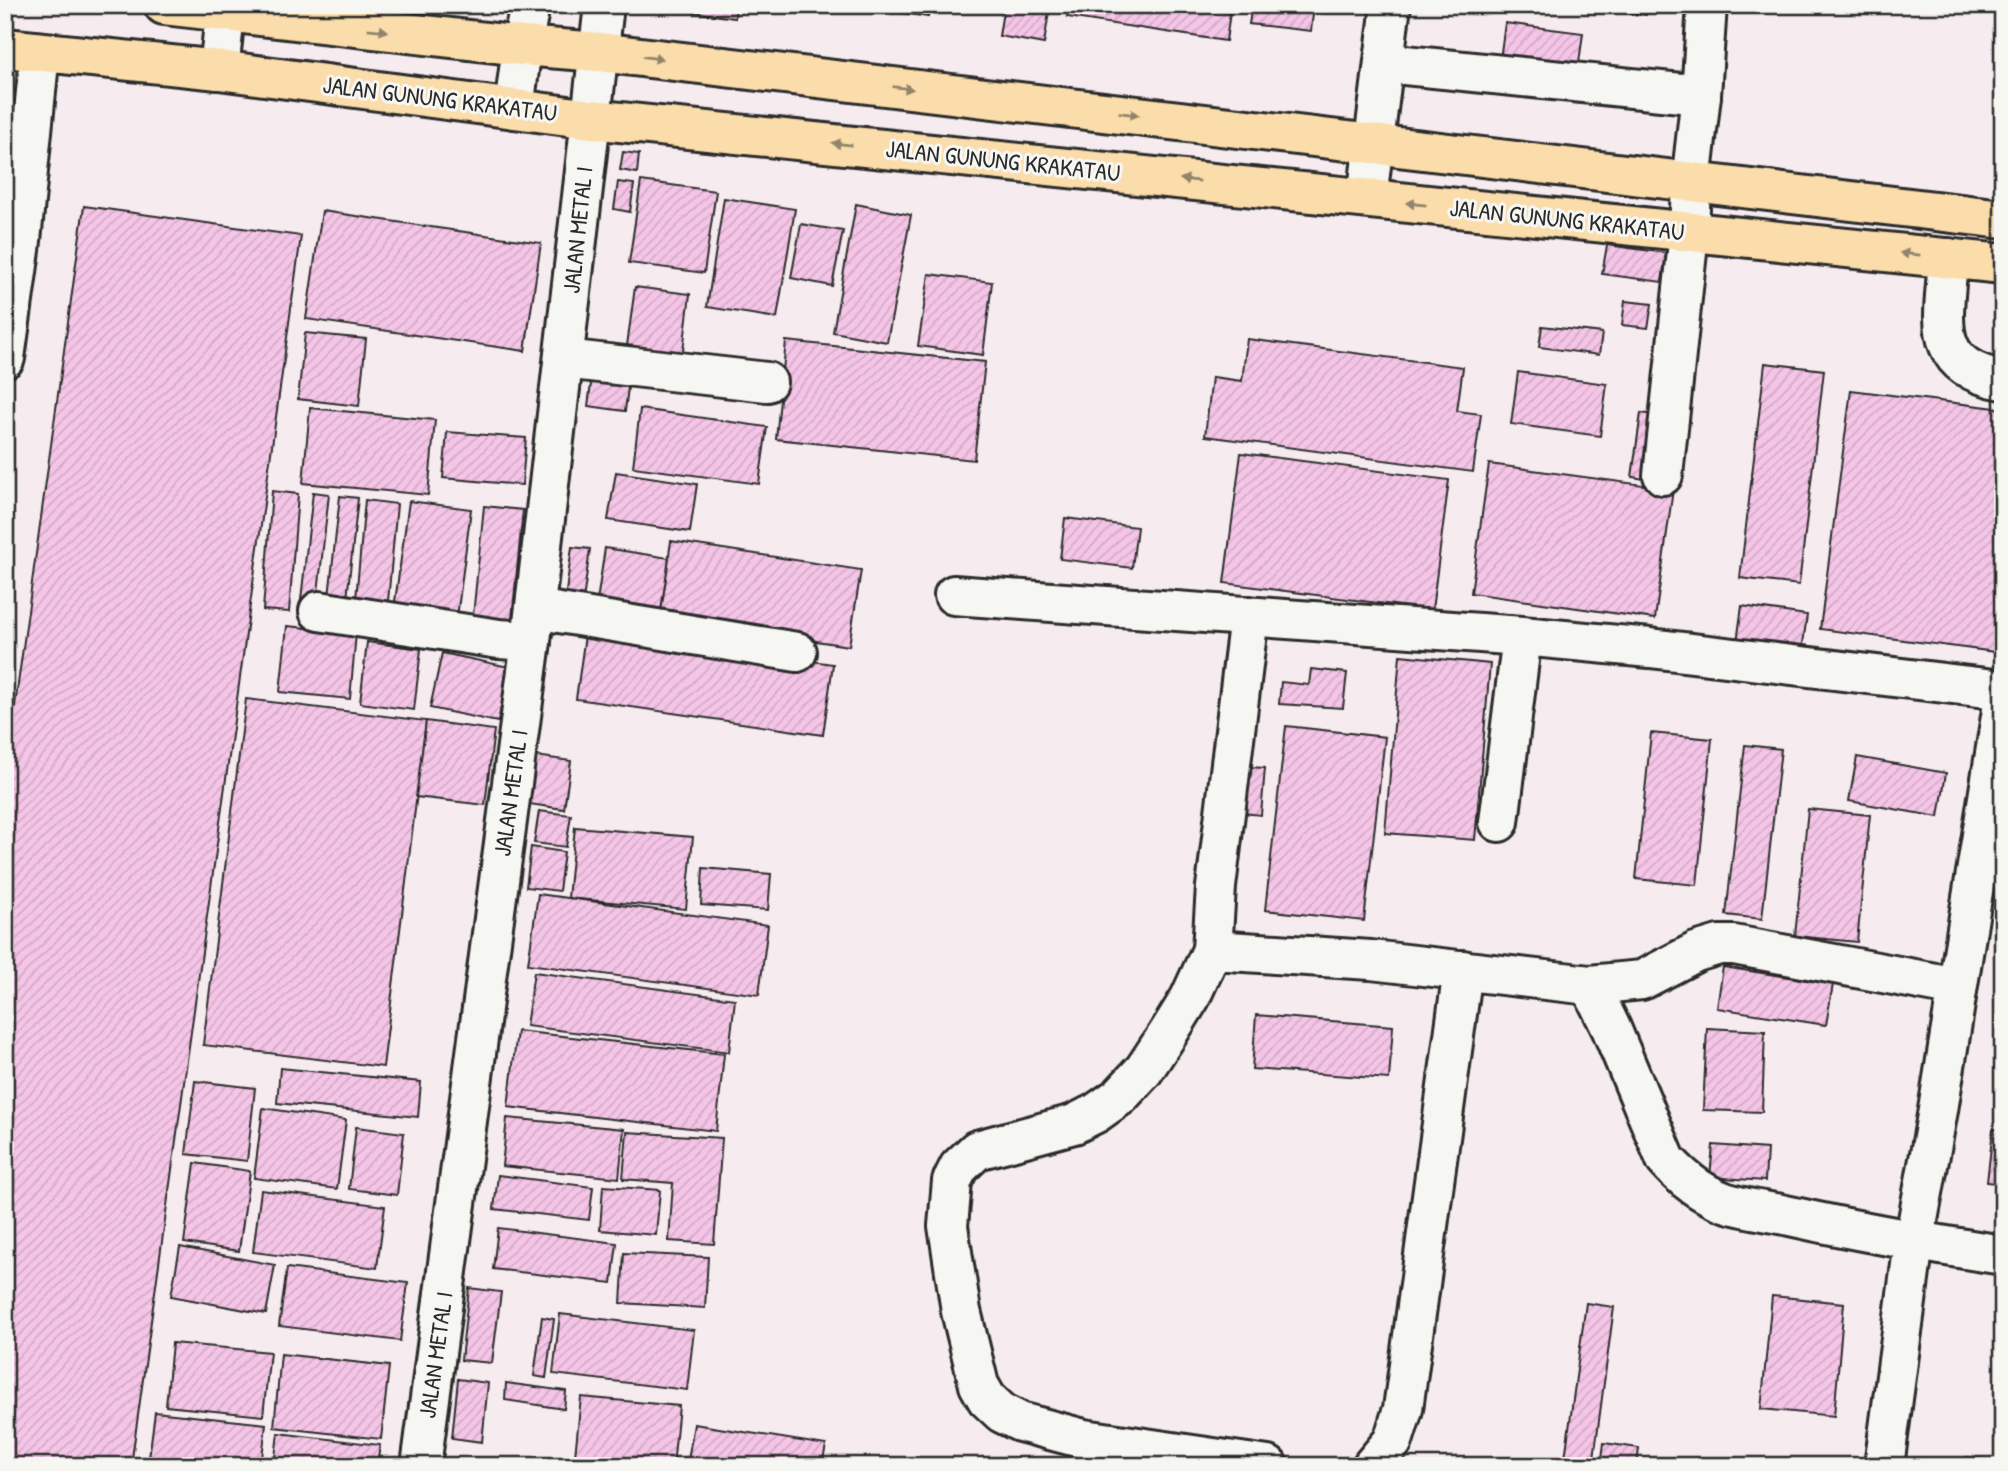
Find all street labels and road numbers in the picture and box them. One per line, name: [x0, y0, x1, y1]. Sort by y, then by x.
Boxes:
street label: JALAN GUNUNG KRAKATAU: [321, 68, 559, 128]
street label: JALAN GUNUNG KRAKATAU: [884, 132, 1122, 188]
street label: JALAN METAL I: [554, 165, 600, 295]
street label: JALAN GUNUNG KRAKATAU: [1448, 191, 1686, 247]
street label: JALAN METAL I: [485, 728, 535, 858]
street label: JALAN METAL I: [410, 1290, 460, 1420]

